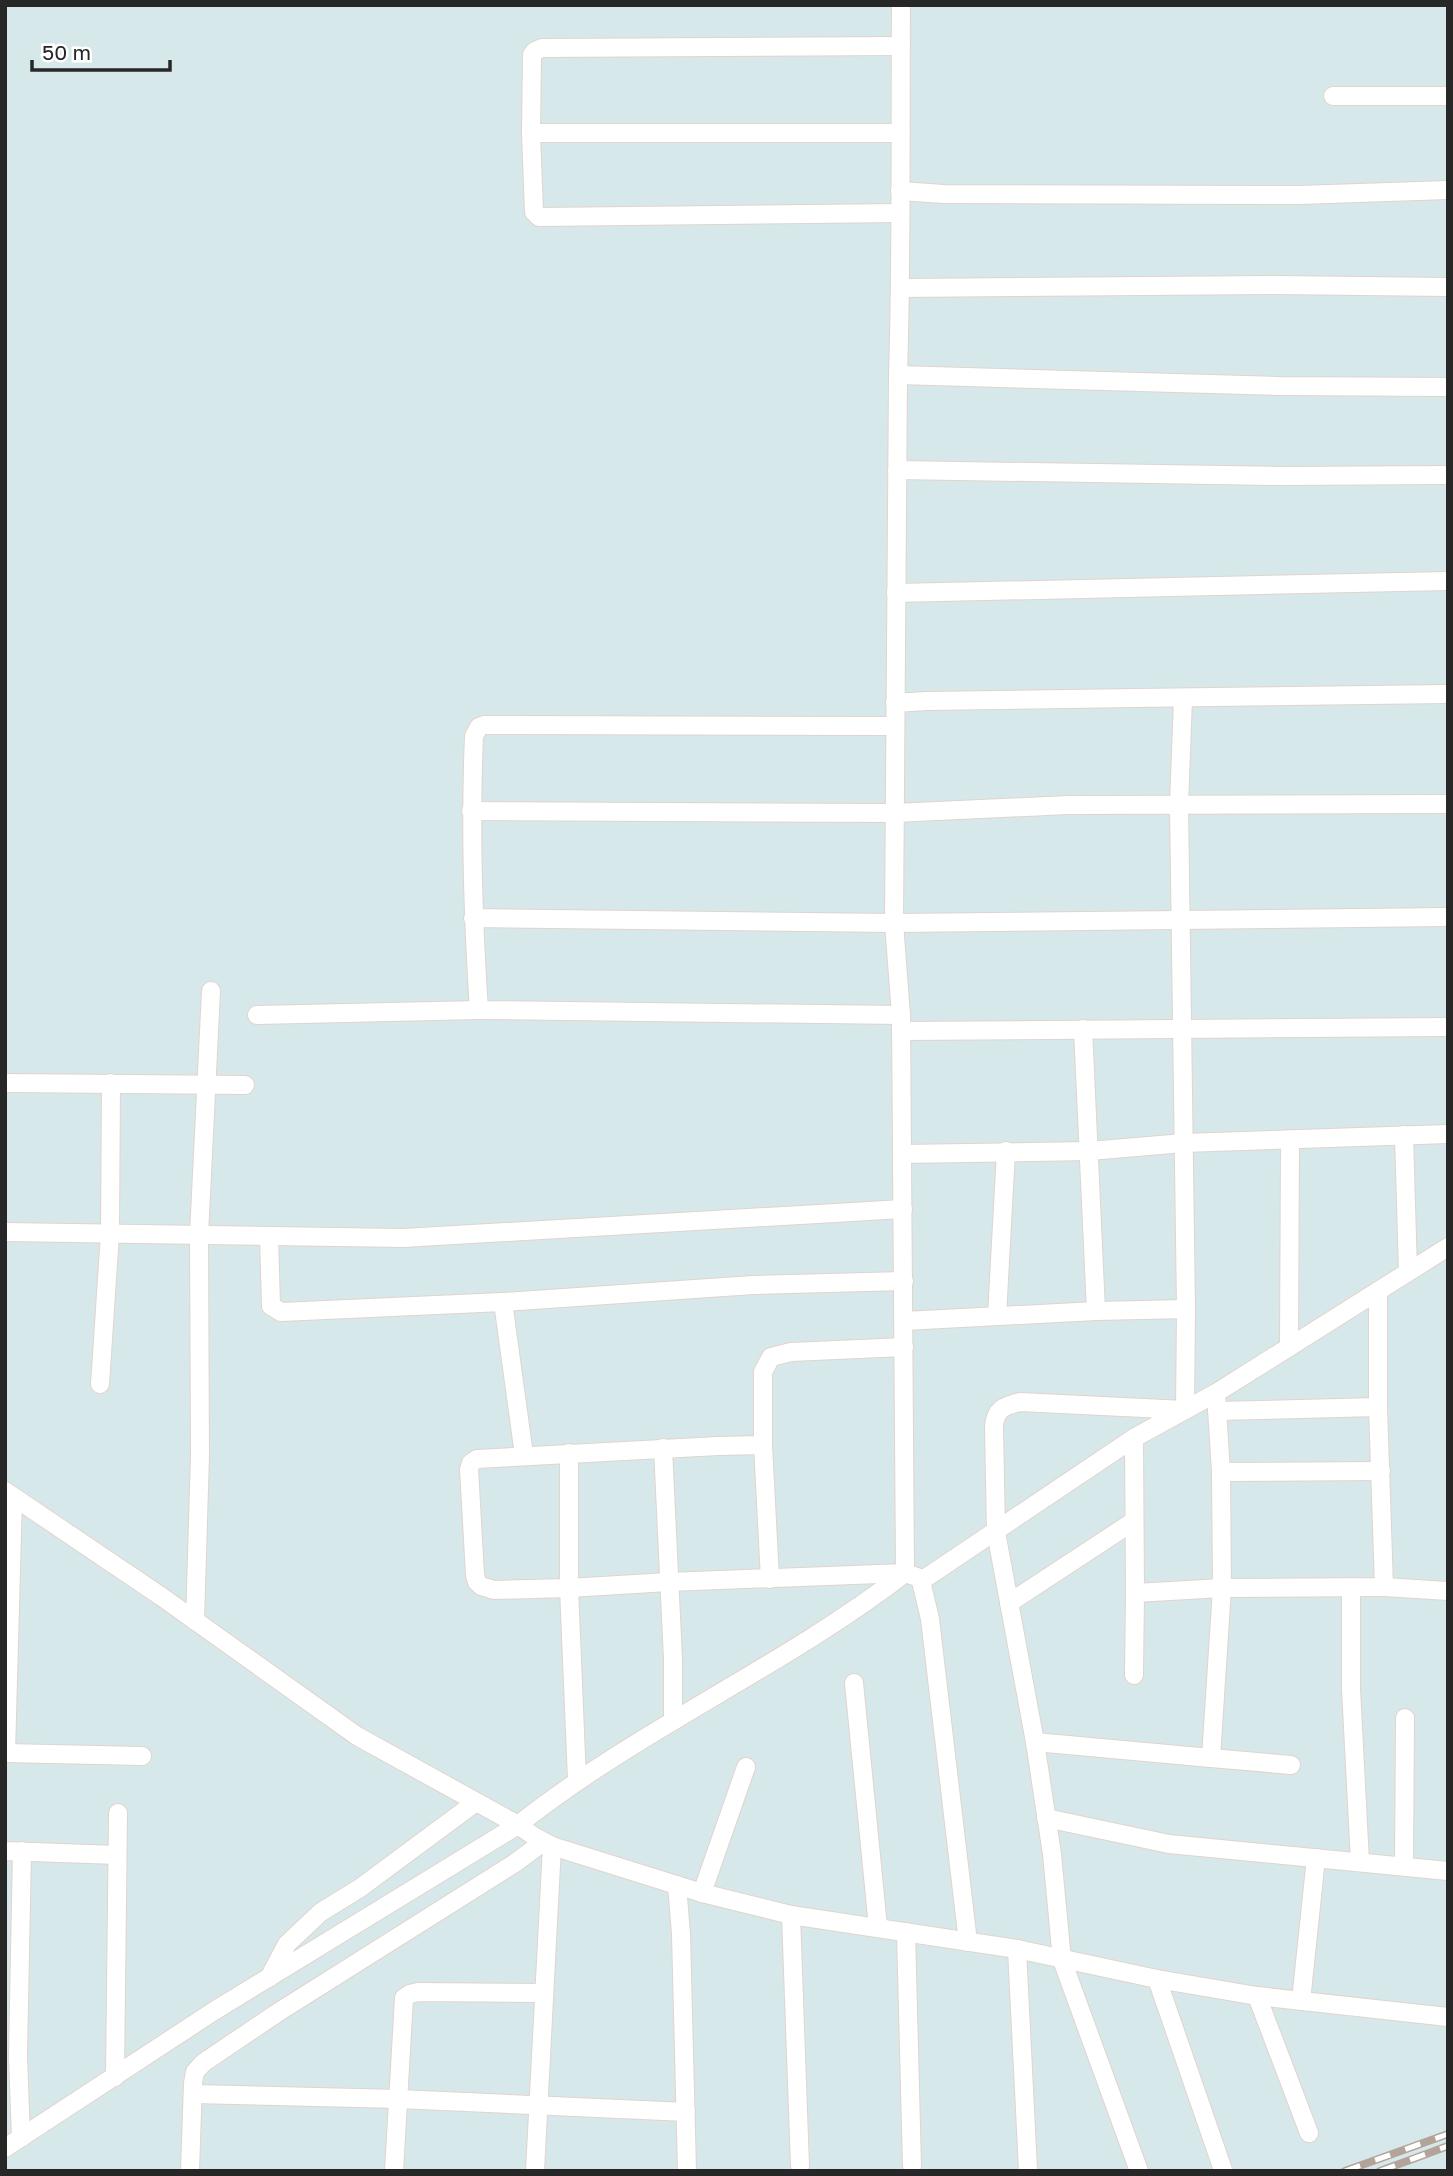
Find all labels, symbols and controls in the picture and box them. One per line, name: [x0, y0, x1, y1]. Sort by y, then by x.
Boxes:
scale bar: [32, 28, 170, 72]
text: 50 m: [42, 39, 91, 65]

